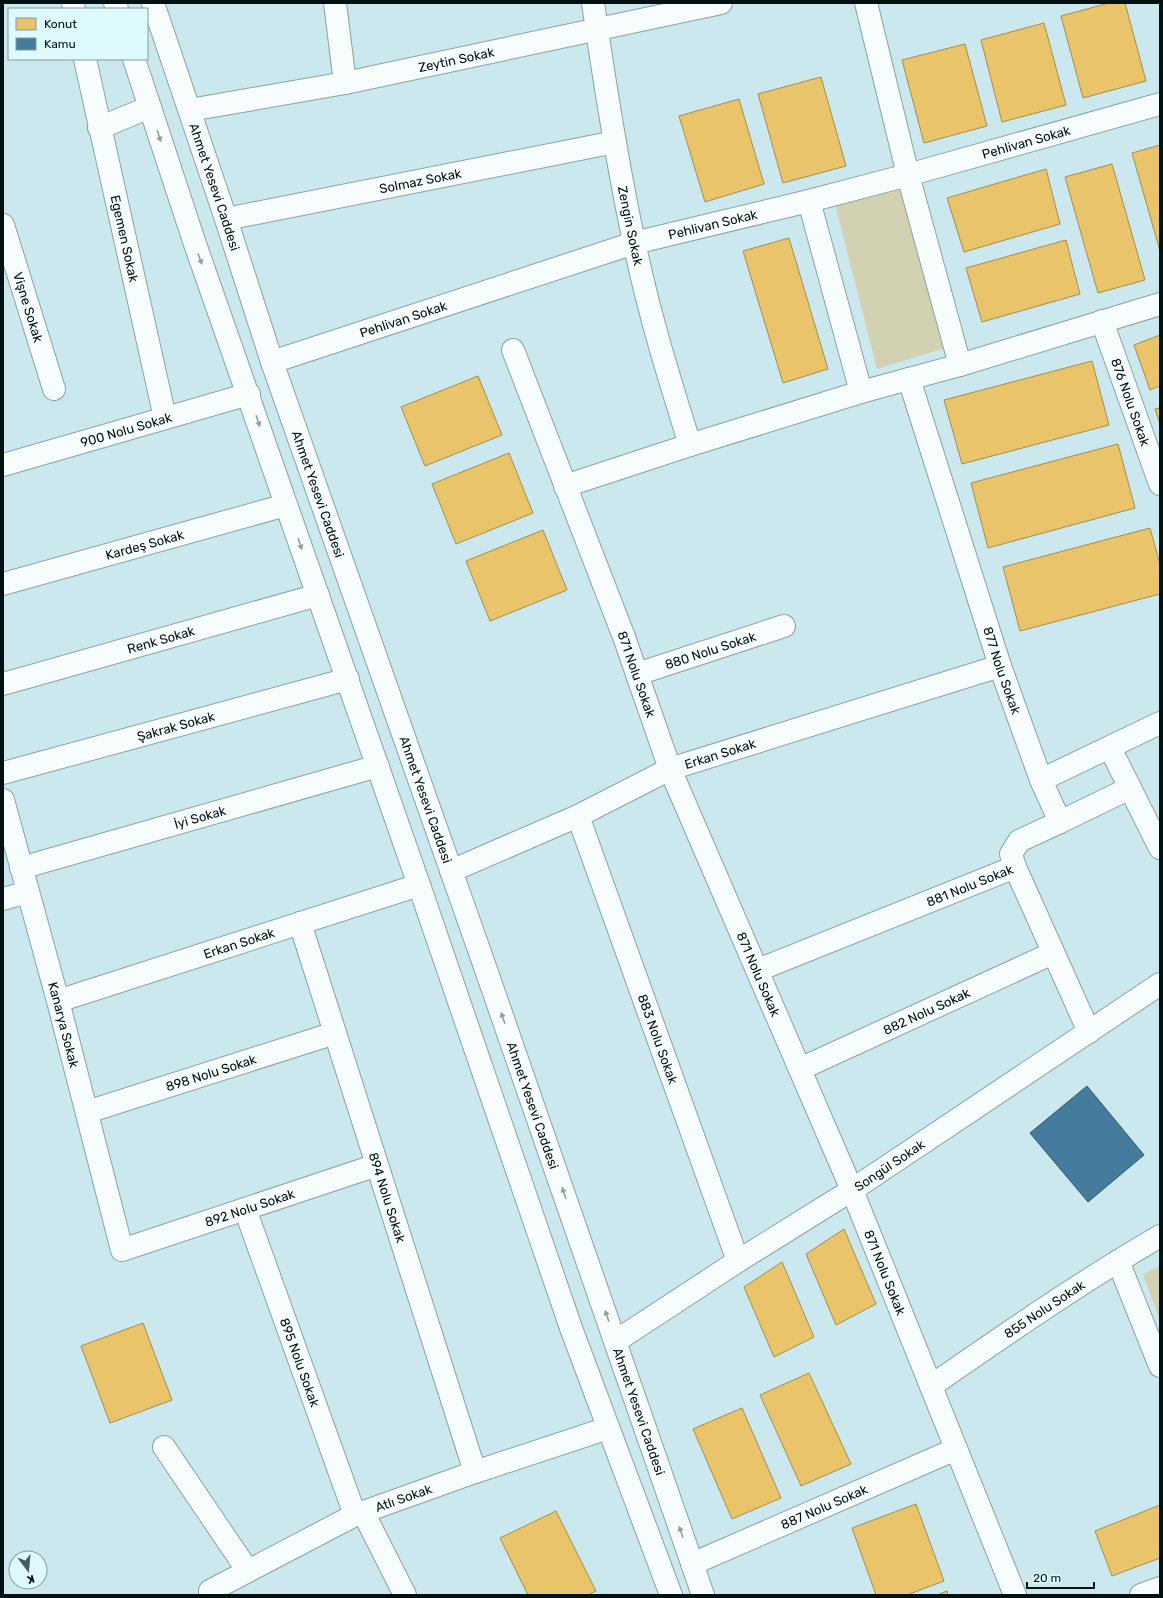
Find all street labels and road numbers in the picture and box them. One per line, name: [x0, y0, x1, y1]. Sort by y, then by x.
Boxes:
street label: Zeytin Sokak: [417, 44, 496, 75]
street label: Ahmet Yesevi Caddesi: [187, 121, 243, 253]
street label: Pehlivan Sokak: [980, 122, 1072, 161]
street label: Solmaz Sokak: [378, 165, 463, 196]
street label: Zengin Sokak: [615, 185, 647, 267]
street label: Egemen Sokak: [108, 194, 142, 284]
street label: Pehlivan Sokak: [667, 206, 759, 242]
street label: Vişne Sokak: [11, 270, 47, 344]
street label: Pehlivan Sokak: [358, 297, 449, 340]
street label: 876 Nolu Sokak: [1108, 356, 1153, 448]
street label: 900 Nolu Sokak: [79, 409, 174, 450]
street label: Ahmet Yesevi Caddesi: [289, 428, 348, 559]
street label: Kardeş Sokak: [104, 526, 186, 563]
street label: Renk Sokak: [125, 623, 197, 656]
street label: 877 Nolu Sokak: [981, 625, 1024, 717]
street label: 880 Nolu Sokak: [663, 628, 758, 672]
street label: 871 Nolu Sokak: [615, 629, 659, 720]
street label: Şakrak Sokak: [135, 708, 216, 744]
street label: Ahmet Yesevi Caddesi: [397, 734, 455, 865]
street label: Erkan Sokak: [682, 735, 758, 772]
street label: İyi Sokak: [172, 802, 228, 831]
street label: 881 Nolu Sokak: [924, 861, 1015, 909]
street label: Erkan Sokak: [201, 924, 277, 961]
street label: 871 Nolu Sokak: [734, 930, 784, 1019]
street label: Kanarya Sokak: [46, 980, 82, 1070]
street label: 882 Nolu Sokak: [880, 985, 973, 1038]
street label: 883 Nolu Sokak: [635, 992, 681, 1086]
street label: Ahmet Yesevi Caddesi: [504, 1040, 562, 1171]
street label: 898 Nolu Sokak: [164, 1051, 258, 1094]
street label: Songül Sokak: [851, 1136, 928, 1194]
street label: 894 Nolu Sokak: [366, 1150, 409, 1245]
street label: 892 Nolu Sokak: [203, 1185, 297, 1229]
street label: 871 Nolu Sokak: [861, 1228, 909, 1317]
street label: 855 Nolu Sokak: [1001, 1277, 1088, 1341]
street label: 895 Nolu Sokak: [277, 1316, 323, 1409]
street label: Ahmet Yesevi Caddesi: [610, 1346, 668, 1477]
street label: Atlı Sokak: [373, 1481, 434, 1515]
street label: 887 Nolu Sokak: [778, 1481, 870, 1532]

